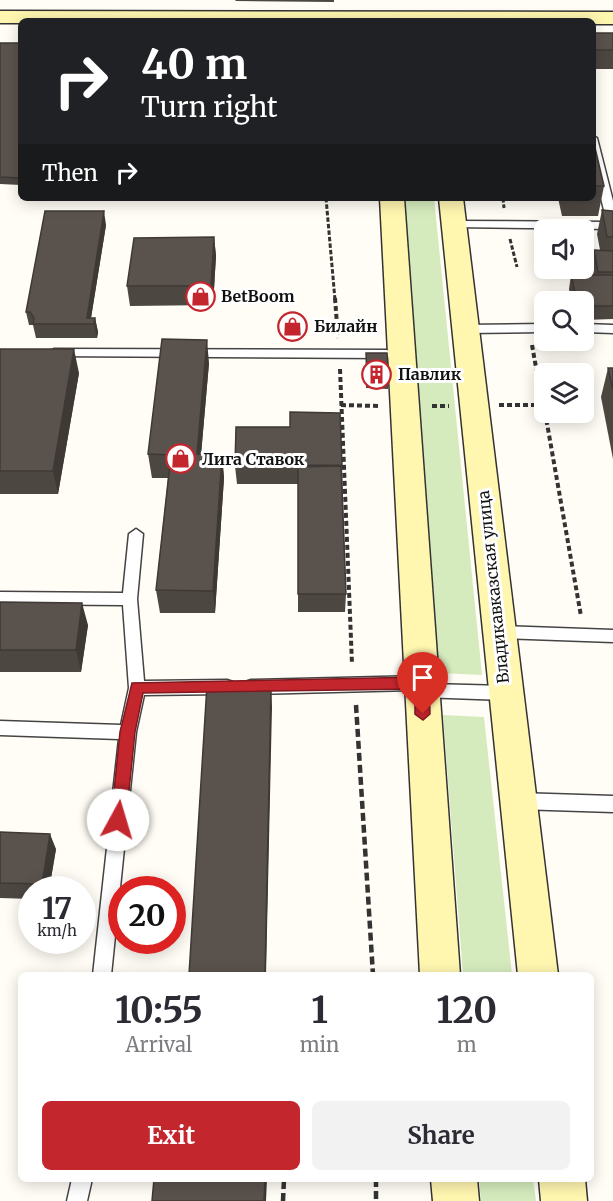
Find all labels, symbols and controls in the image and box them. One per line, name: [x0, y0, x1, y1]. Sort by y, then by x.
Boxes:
text: 40 m: [141, 38, 247, 90]
icon: right: [42, 42, 120, 120]
text: Turn right: [141, 90, 278, 124]
icon: right: [110, 156, 143, 189]
text: Then: [42, 159, 98, 187]
map controls: [534, 219, 594, 423]
button: sound: [534, 219, 594, 279]
shop icon: BetBoom: [184, 280, 216, 312]
place label: BetBoom: [221, 286, 295, 306]
button: search: [534, 291, 594, 351]
shop icon: Билайн: [277, 310, 309, 342]
place label: Билайн: [314, 316, 378, 336]
building icon: Павлик: [361, 358, 393, 390]
button: layers: [534, 363, 594, 423]
place label: Павлик: [398, 364, 462, 384]
shop icon: Лига Ставок: [165, 443, 197, 475]
place label: Лига Ставок: [202, 449, 305, 469]
street label: Владикавказская улица: [473, 489, 513, 685]
pin: [397, 652, 448, 714]
icon: arrive: [406, 661, 439, 694]
position arrow: [86, 788, 150, 852]
speed limit sign: 20: [108, 876, 186, 954]
text: 17: [42, 889, 72, 927]
text: km/h: [37, 921, 77, 940]
text: 10:55: [115, 988, 203, 1033]
text: 1: [311, 988, 328, 1033]
text: 120: [436, 988, 497, 1033]
text: Arrival: [125, 1032, 192, 1057]
text: min: [300, 1032, 339, 1057]
text: m: [457, 1032, 477, 1057]
button: Exit: [42, 1101, 300, 1170]
button: Share: [312, 1101, 570, 1170]

